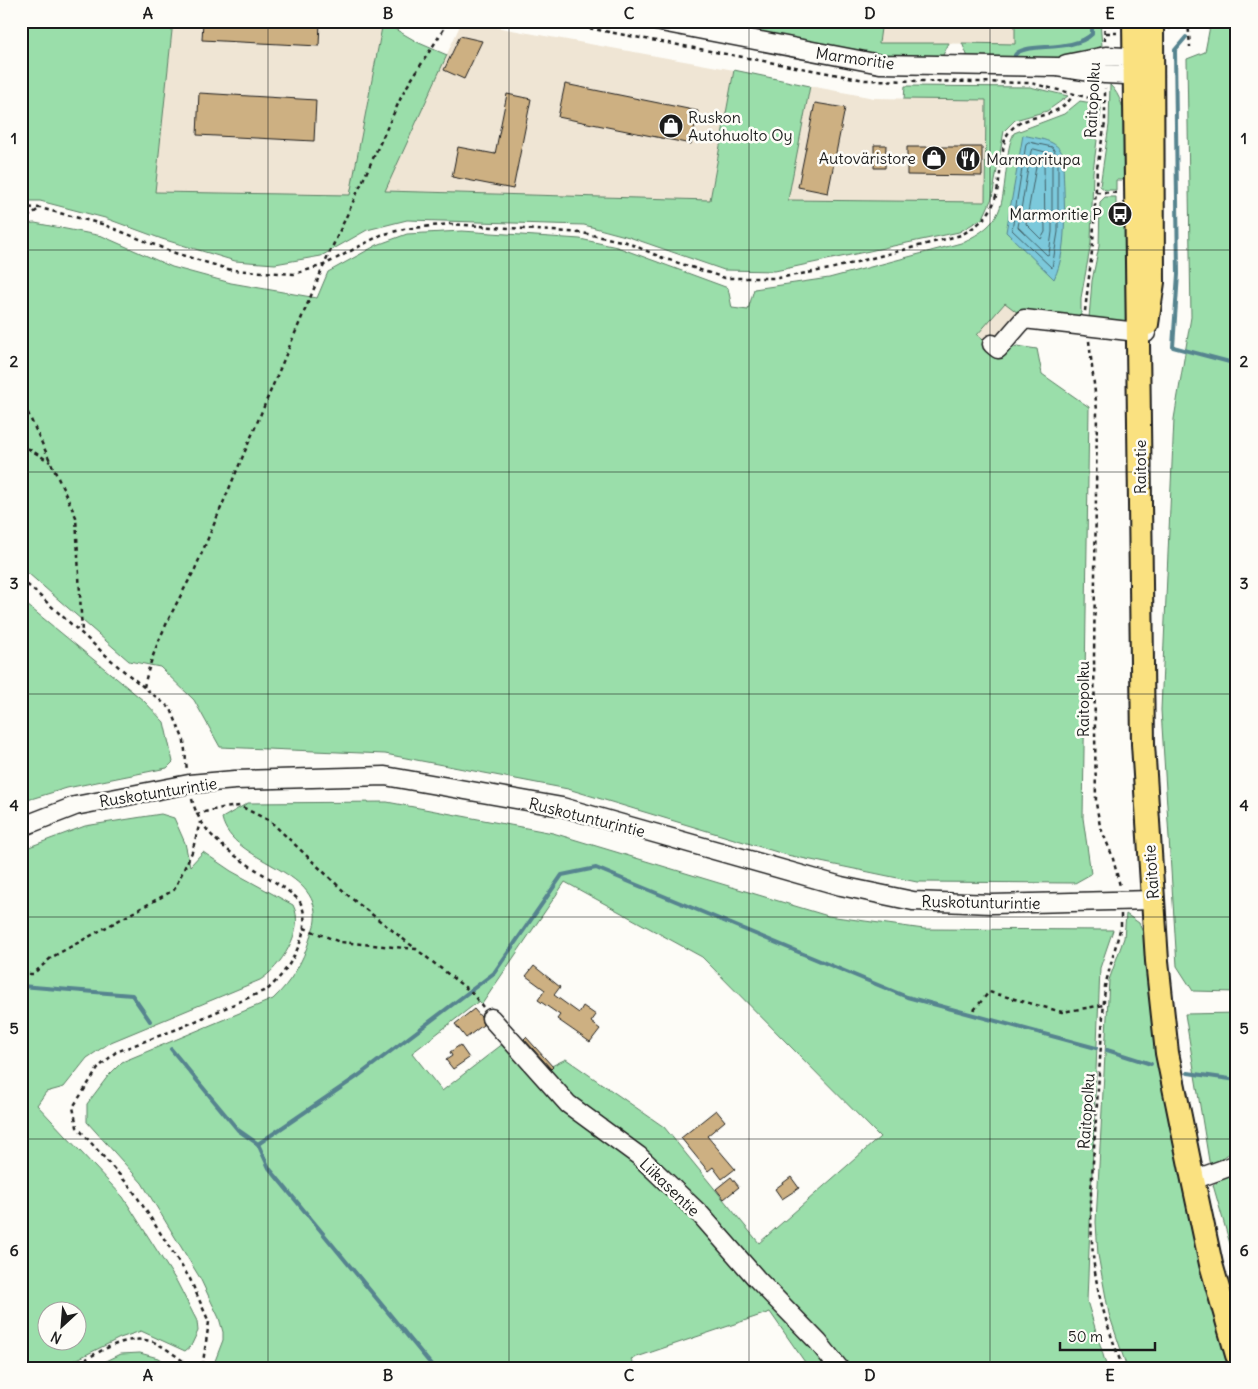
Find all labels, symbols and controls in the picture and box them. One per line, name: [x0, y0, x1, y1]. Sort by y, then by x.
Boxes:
text: A: [143, 3, 153, 23]
text: B: [383, 3, 394, 23]
text: C: [624, 3, 635, 23]
text: D: [864, 3, 876, 23]
text: E: [1105, 3, 1115, 23]
street label: Marmoritie: [814, 43, 896, 73]
street label: Raitopolku: [1080, 61, 1104, 139]
place label: Ruskon Autohuolto Oy: [688, 107, 793, 145]
shop icon: Ruskon Autohuolto Oy: [658, 113, 684, 139]
text: 1: [11, 128, 17, 148]
text: 1: [1241, 128, 1247, 148]
shop icon: Autoväristore: [921, 145, 947, 171]
restaurant icon: Marmoritupa: [955, 146, 981, 172]
place label: Autoväristore: [819, 148, 916, 168]
place label: Marmoritupa: [986, 149, 1081, 169]
bus stop icon: Marmoritie P: [1107, 201, 1133, 227]
place label: Marmoritie P: [1009, 204, 1102, 224]
text: 2: [10, 351, 19, 371]
text: 2: [1240, 351, 1249, 371]
street label: Raitotie: [1130, 440, 1150, 494]
text: 3: [9, 573, 19, 593]
text: 3: [1239, 573, 1249, 593]
street label: Raitopolku: [1073, 661, 1093, 737]
street label: Ruskotunturintie: [98, 773, 218, 811]
street label: Ruskotunturintie: [527, 793, 647, 841]
text: 4: [9, 795, 19, 815]
text: 4: [1239, 795, 1249, 815]
street label: Raitotie: [1139, 844, 1163, 900]
street label: Ruskotunturintie: [921, 891, 1041, 913]
text: 5: [9, 1018, 19, 1038]
text: 5: [1239, 1018, 1249, 1038]
street label: Raitopolku: [1073, 1072, 1099, 1150]
street label: Liikasentie: [636, 1154, 704, 1220]
text: 6: [9, 1240, 19, 1260]
text: 6: [1239, 1240, 1249, 1260]
north arrow: [38, 1302, 88, 1352]
scale bar: [1060, 1319, 1156, 1351]
text: N: [48, 1327, 65, 1348]
text: 50 m: [1068, 1327, 1103, 1346]
text: A: [143, 1365, 153, 1385]
text: B: [383, 1365, 394, 1385]
text: C: [624, 1365, 635, 1385]
text: D: [864, 1365, 876, 1385]
text: E: [1105, 1365, 1115, 1385]

